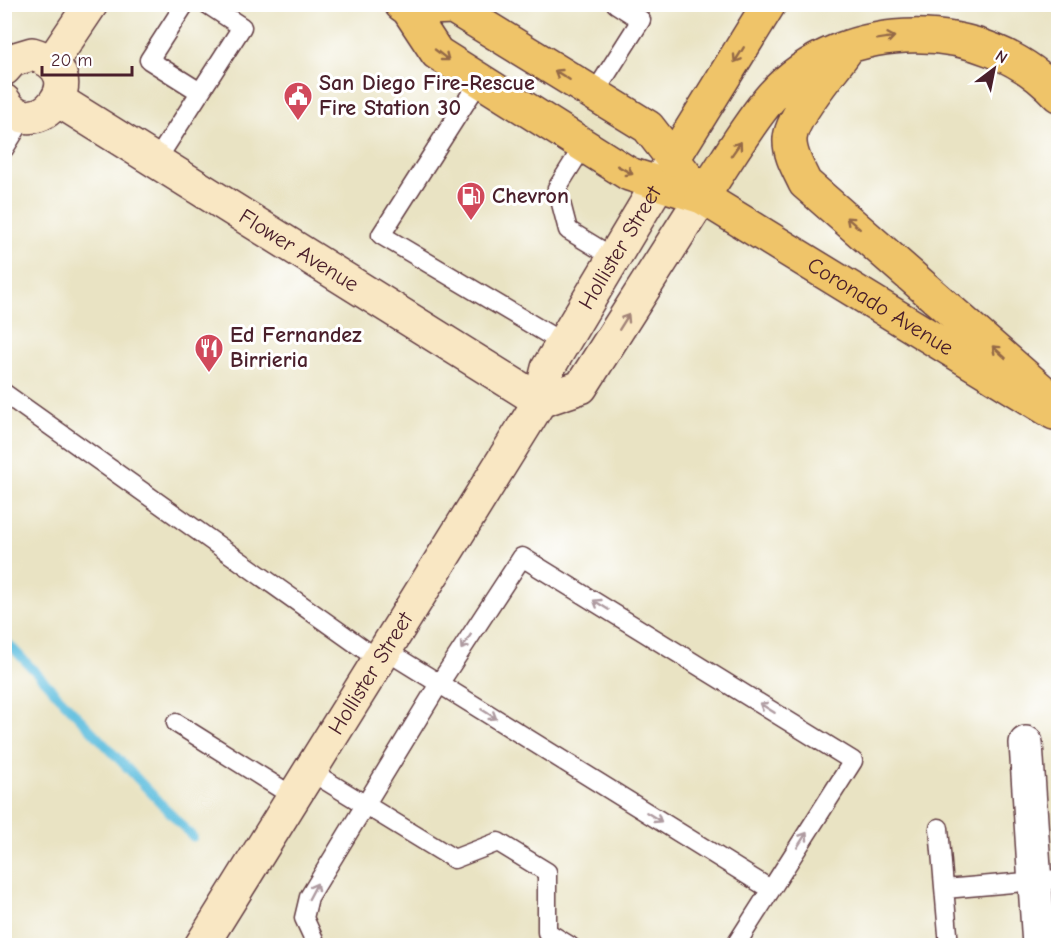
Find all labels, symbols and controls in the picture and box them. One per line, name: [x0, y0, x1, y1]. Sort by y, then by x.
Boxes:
one-way arrow: [876, 32, 896, 43]
scale bar: [42, 39, 132, 77]
north arrow: [964, 39, 1024, 99]
one-way arrow: [732, 46, 744, 63]
text: N: [992, 47, 1011, 68]
one-way arrow: [434, 49, 450, 62]
text: 20 m: [51, 50, 92, 71]
one-way arrow: [554, 68, 571, 80]
place label: San Diego Fire-Rescue Fire Station 30: [319, 70, 535, 121]
public building icon: San Diego Fire-Rescue Fire Station 30: [282, 80, 314, 122]
one-way arrow: [730, 142, 742, 158]
one-way arrow: [615, 165, 633, 176]
fuel station icon: Chevron: [455, 180, 487, 222]
street label: Hollister Street: [573, 181, 667, 314]
place label: Chevron: [492, 183, 569, 209]
street label: Flower Avenue: [234, 203, 363, 297]
one-way arrow: [846, 216, 861, 230]
street label: Coronado Avenue: [803, 252, 958, 361]
one-way arrow: [617, 313, 630, 330]
place label: Ed Fernandez Birrieria: [230, 322, 362, 373]
restaurant icon: Ed Fernandez Birrieria: [193, 332, 225, 374]
one-way arrow: [992, 345, 1007, 359]
one-way arrow: [593, 599, 610, 611]
street label: Hollister Street: [323, 607, 419, 739]
one-way arrow: [460, 633, 472, 650]
one-way arrow: [759, 701, 776, 713]
one-way arrow: [480, 708, 497, 721]
one-way arrow: [645, 812, 662, 824]
one-way arrow: [796, 832, 808, 849]
one-way arrow: [308, 883, 319, 901]

